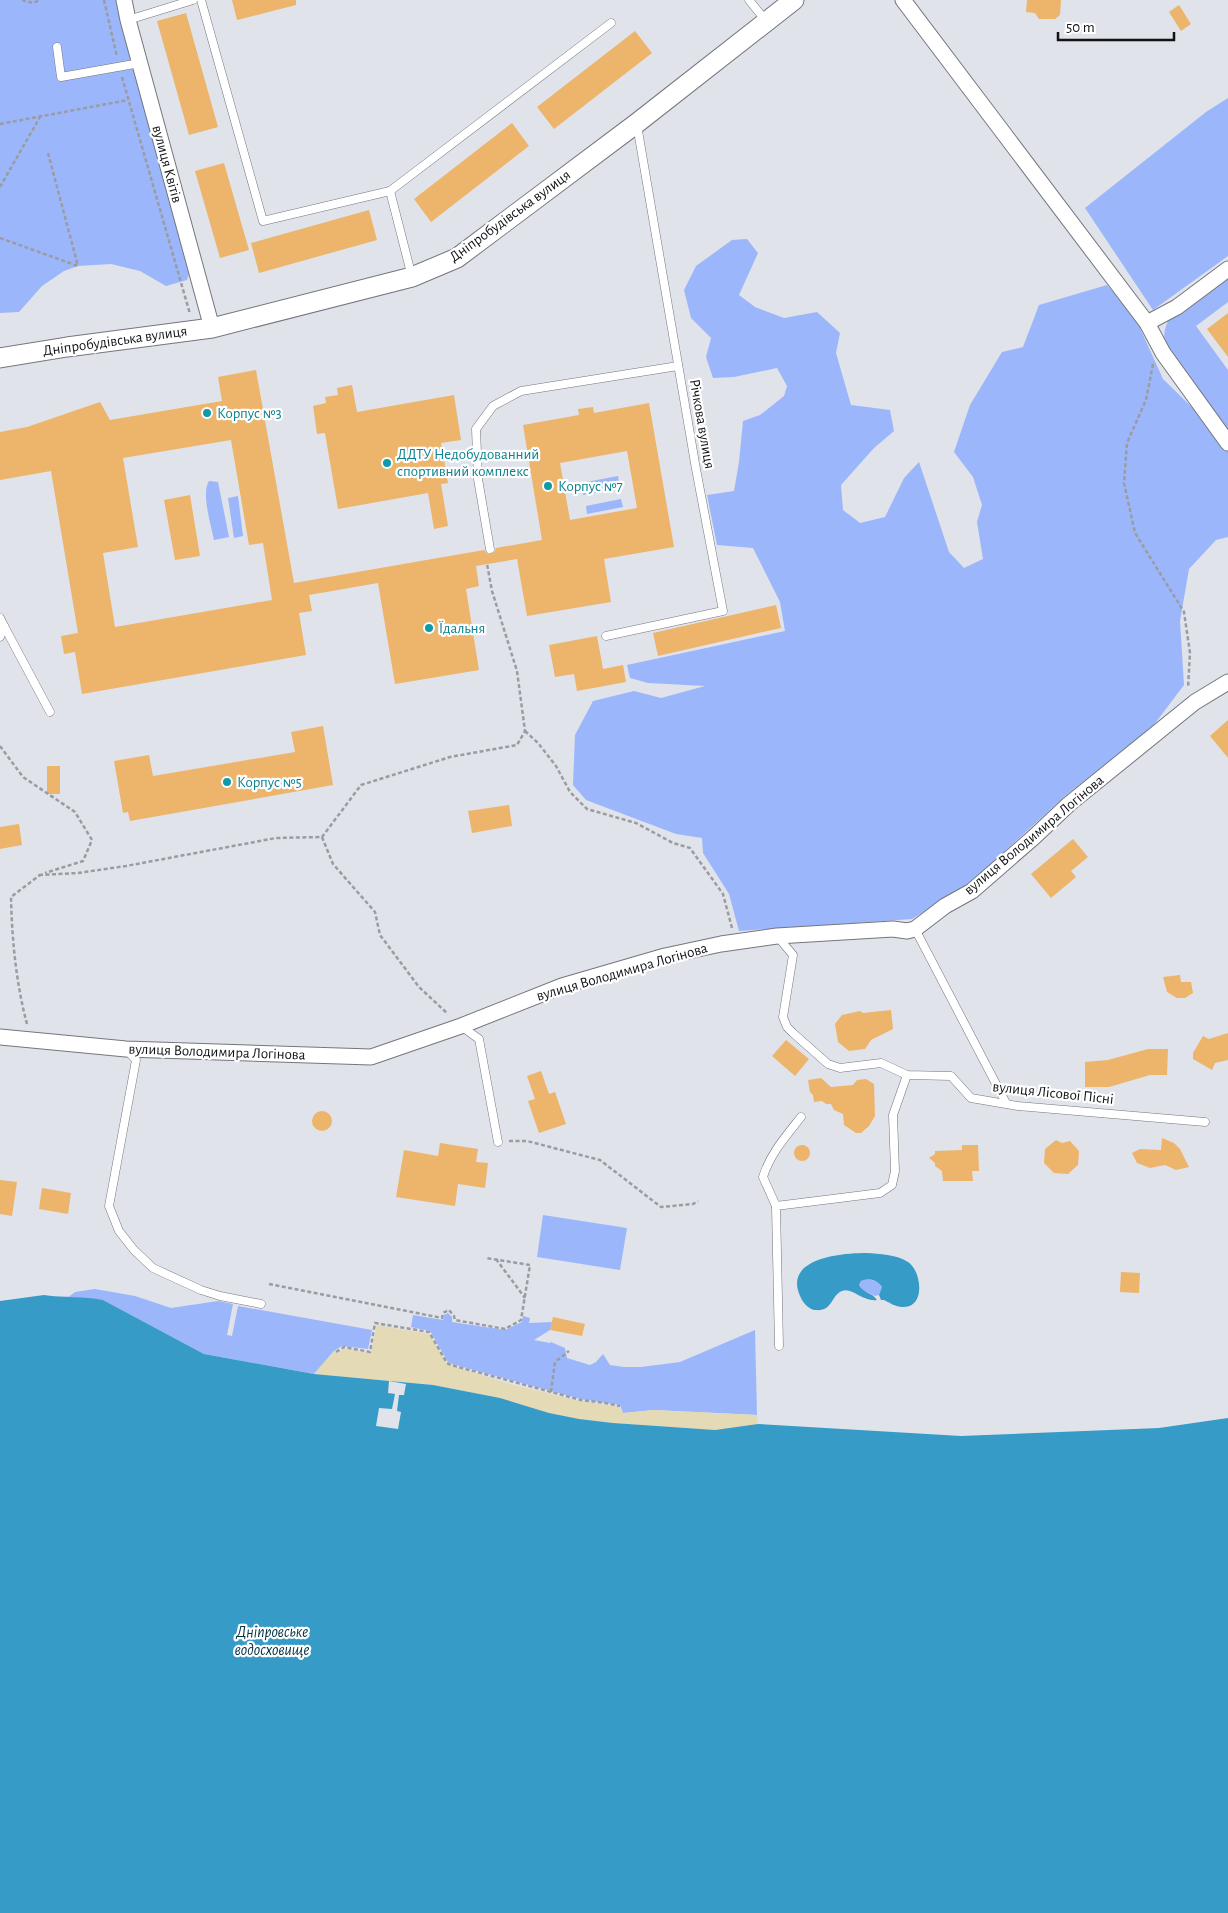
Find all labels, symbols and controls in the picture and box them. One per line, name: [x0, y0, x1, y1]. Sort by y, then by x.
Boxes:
scale bar: [1058, 10, 1174, 42]
text: 50 m: [1066, 20, 1095, 35]
street label: вулиця Квітів: [149, 124, 185, 205]
street label: Дніпробудівська вулиця: [447, 167, 573, 265]
street label: Дніпробудівська вулиця: [42, 323, 188, 359]
street label: Річкова вулиця: [687, 378, 717, 470]
place label: Корпус №3: [217, 406, 282, 421]
marker: Корпус №3: [201, 407, 213, 419]
place label: ДДТУ Недобудованний спортивний комплекс: [397, 447, 539, 479]
marker: ДДТУ Недобудованний спортивний комплекс: [381, 457, 393, 469]
place label: Корпус №7: [558, 479, 623, 494]
marker: Корпус №7: [542, 480, 554, 492]
place label: Їдальня: [439, 620, 485, 636]
marker: Їдальня: [423, 622, 435, 634]
street label: вулиця Володимира Логінова: [961, 772, 1107, 898]
place label: Корпус №5: [237, 775, 302, 790]
marker: Корпус №5: [221, 776, 233, 788]
street label: вулиця Володимира Логінова: [535, 940, 709, 1004]
street label: вулиця Володимира Логінова: [128, 1041, 306, 1063]
street label: вулиця Лісової Пісні: [992, 1079, 1114, 1107]
water label: Дніпровське водосховище: [235, 1624, 309, 1658]

